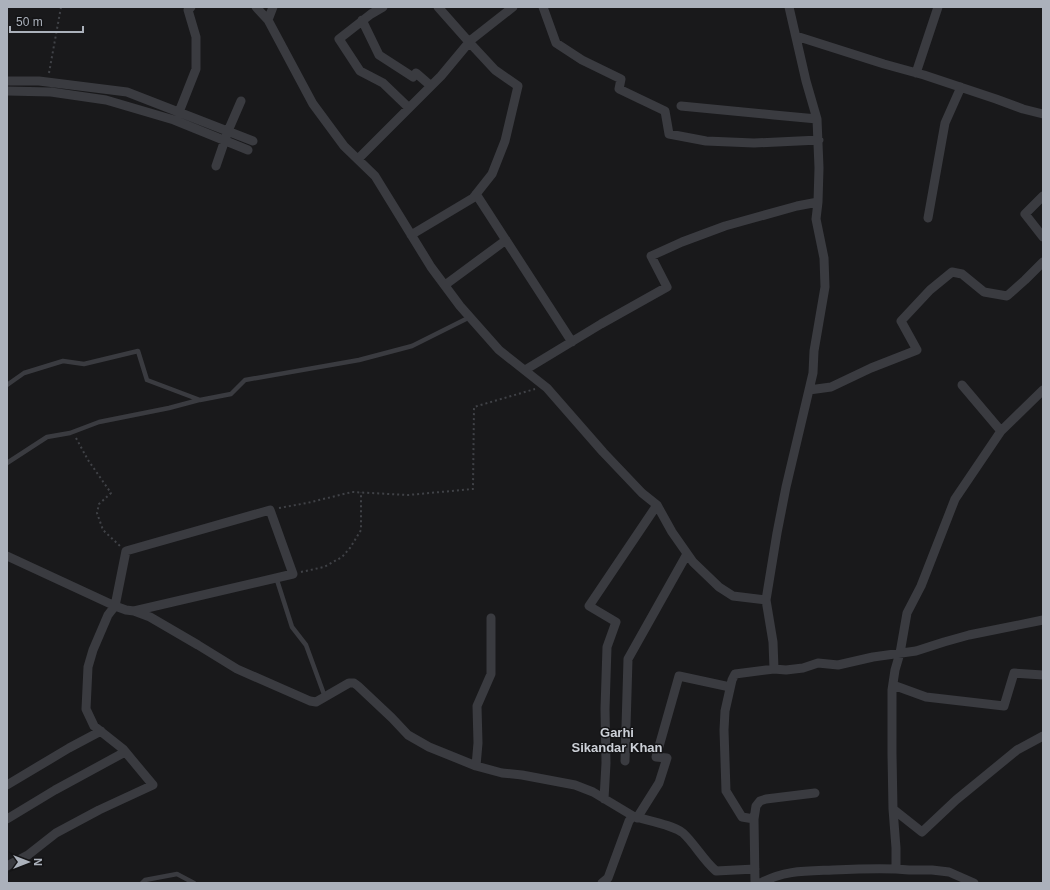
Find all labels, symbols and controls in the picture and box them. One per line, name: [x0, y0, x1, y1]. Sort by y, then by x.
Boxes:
scale bar: [10, 8, 83, 34]
text: 50 m: [16, 15, 43, 29]
district label: Garhi Sikandar Khan: [571, 725, 663, 755]
north arrow: [8, 842, 48, 882]
text: N: [32, 858, 44, 866]

